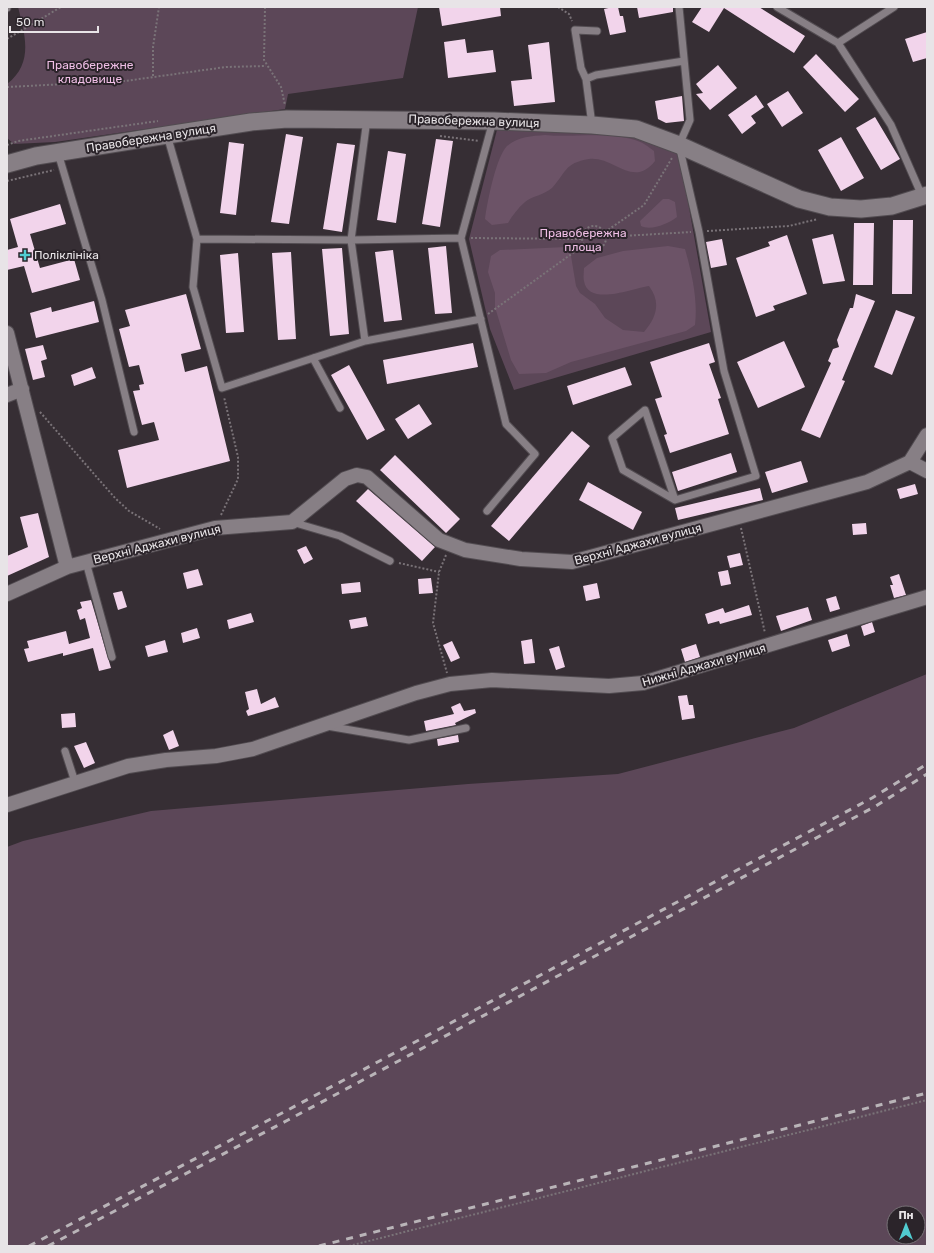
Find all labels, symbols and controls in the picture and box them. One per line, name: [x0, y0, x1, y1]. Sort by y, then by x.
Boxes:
scale bar: [10, 8, 98, 34]
text: 50 m: [16, 15, 44, 29]
park label: Правобережне кладовище: [46, 58, 134, 86]
street label: Правобережна вулиця: [408, 112, 540, 130]
street label: Правобережна вулиця: [85, 121, 217, 155]
park label: Правобережна площа: [539, 226, 627, 254]
place label: Поліклініка: [34, 248, 99, 262]
marker: Поліклініка: [19, 249, 31, 261]
street label: Верхні Аджахи вулиця: [573, 520, 703, 568]
street label: Верхні Аджахи вулиця: [92, 521, 222, 567]
street label: Нижні Аджахи вулиця: [641, 641, 767, 689]
north arrow: [886, 1205, 926, 1245]
text: Пн: [898, 1209, 914, 1222]

